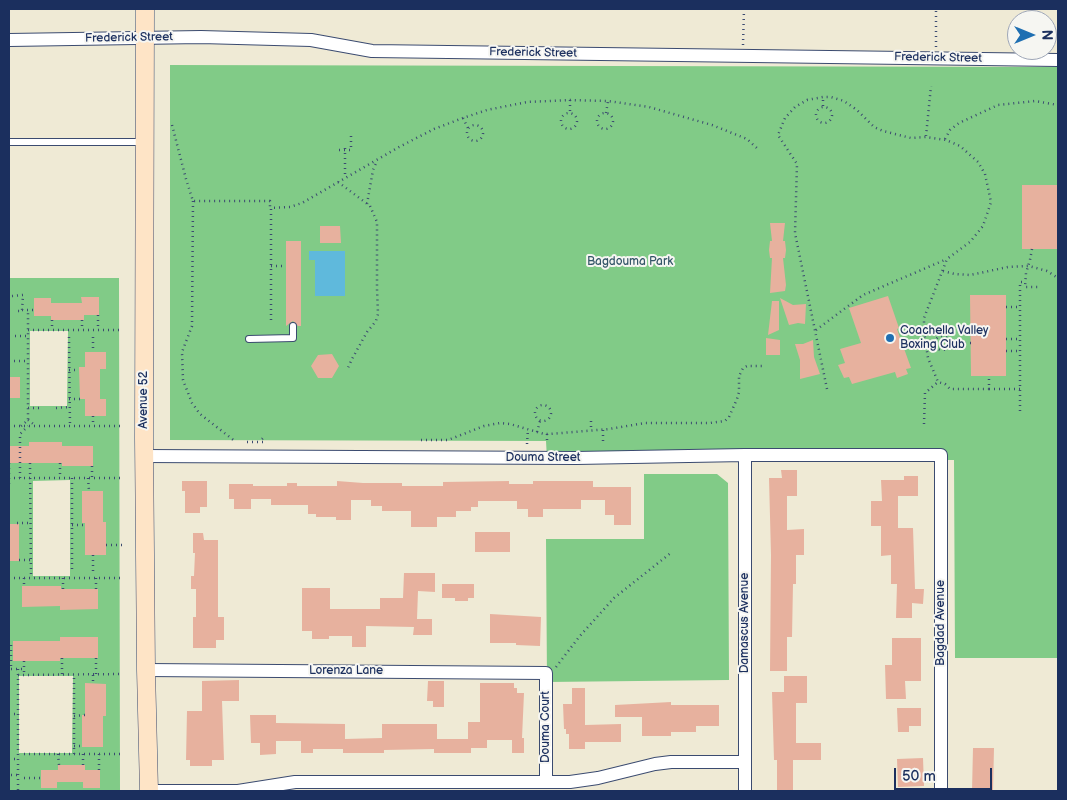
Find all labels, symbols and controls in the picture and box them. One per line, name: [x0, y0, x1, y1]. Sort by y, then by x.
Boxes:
north arrow: [1007, 10, 1057, 60]
street label: Frederick Street: [85, 30, 173, 46]
text: N: [1038, 30, 1055, 40]
street label: Frederick Street: [489, 45, 577, 61]
street label: Frederick Street: [894, 50, 982, 66]
park label: Bagdouma Park: [587, 255, 673, 269]
place label: Coachella Valley Boxing Club: [900, 324, 989, 352]
marker: Coachella Valley Boxing Club: [884, 332, 896, 344]
street label: Avenue 52: [137, 371, 151, 429]
street label: Douma Street: [506, 451, 580, 465]
street label: Damascus Avenue: [738, 573, 752, 673]
street label: Bagdad Avenue: [934, 580, 948, 666]
street label: Lorenza Lane: [309, 664, 383, 678]
street label: Douma Court: [539, 691, 553, 763]
scale bar: [897, 758, 994, 790]
text: 50 m: [902, 767, 936, 786]

